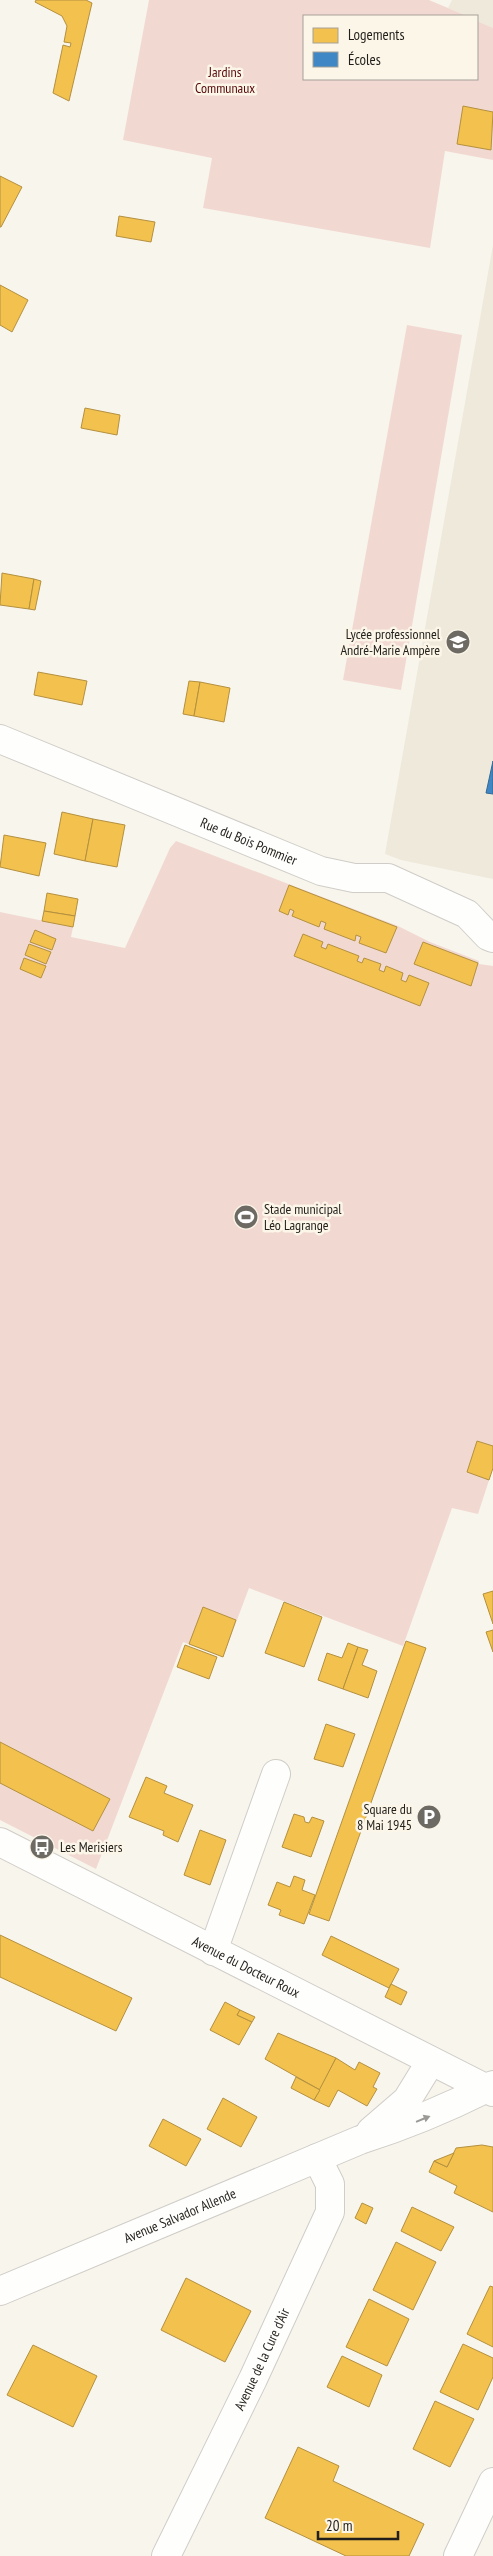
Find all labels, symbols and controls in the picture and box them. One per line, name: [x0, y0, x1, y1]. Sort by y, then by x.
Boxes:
legend: [303, 15, 478, 80]
text: Logements: [348, 25, 404, 44]
text: Écoles: [348, 50, 381, 69]
park label: Jardins Communaux: [195, 63, 255, 97]
place label: Lycée professionnel André-Marie Ampère: [340, 625, 441, 659]
school or university icon: Lycée professionnel André-Marie Ampère: [445, 629, 471, 655]
street label: Rue du Bois Pommier: [198, 813, 300, 869]
place label: Stade municipal Léo Lagrange: [264, 1200, 342, 1234]
sports icon: Stade municipal Léo Lagrange: [233, 1204, 259, 1230]
place label: Square du 8 Mai 1945: [357, 1800, 412, 1834]
parking icon: Square du 8 Mai 1945: [416, 1804, 442, 1830]
bus stop icon: Les Merisiers: [29, 1834, 55, 1860]
place label: Les Merisiers: [60, 1838, 123, 1856]
street label: Avenue du Docteur Roux: [189, 1932, 303, 2002]
one-way arrow: [416, 2114, 430, 2122]
street label: Avenue Salvador Allende: [121, 2184, 239, 2247]
street label: Avenue de la Cure d'Air: [230, 2305, 294, 2413]
scale bar: [318, 2508, 398, 2540]
text: 20 m: [326, 2516, 352, 2535]

